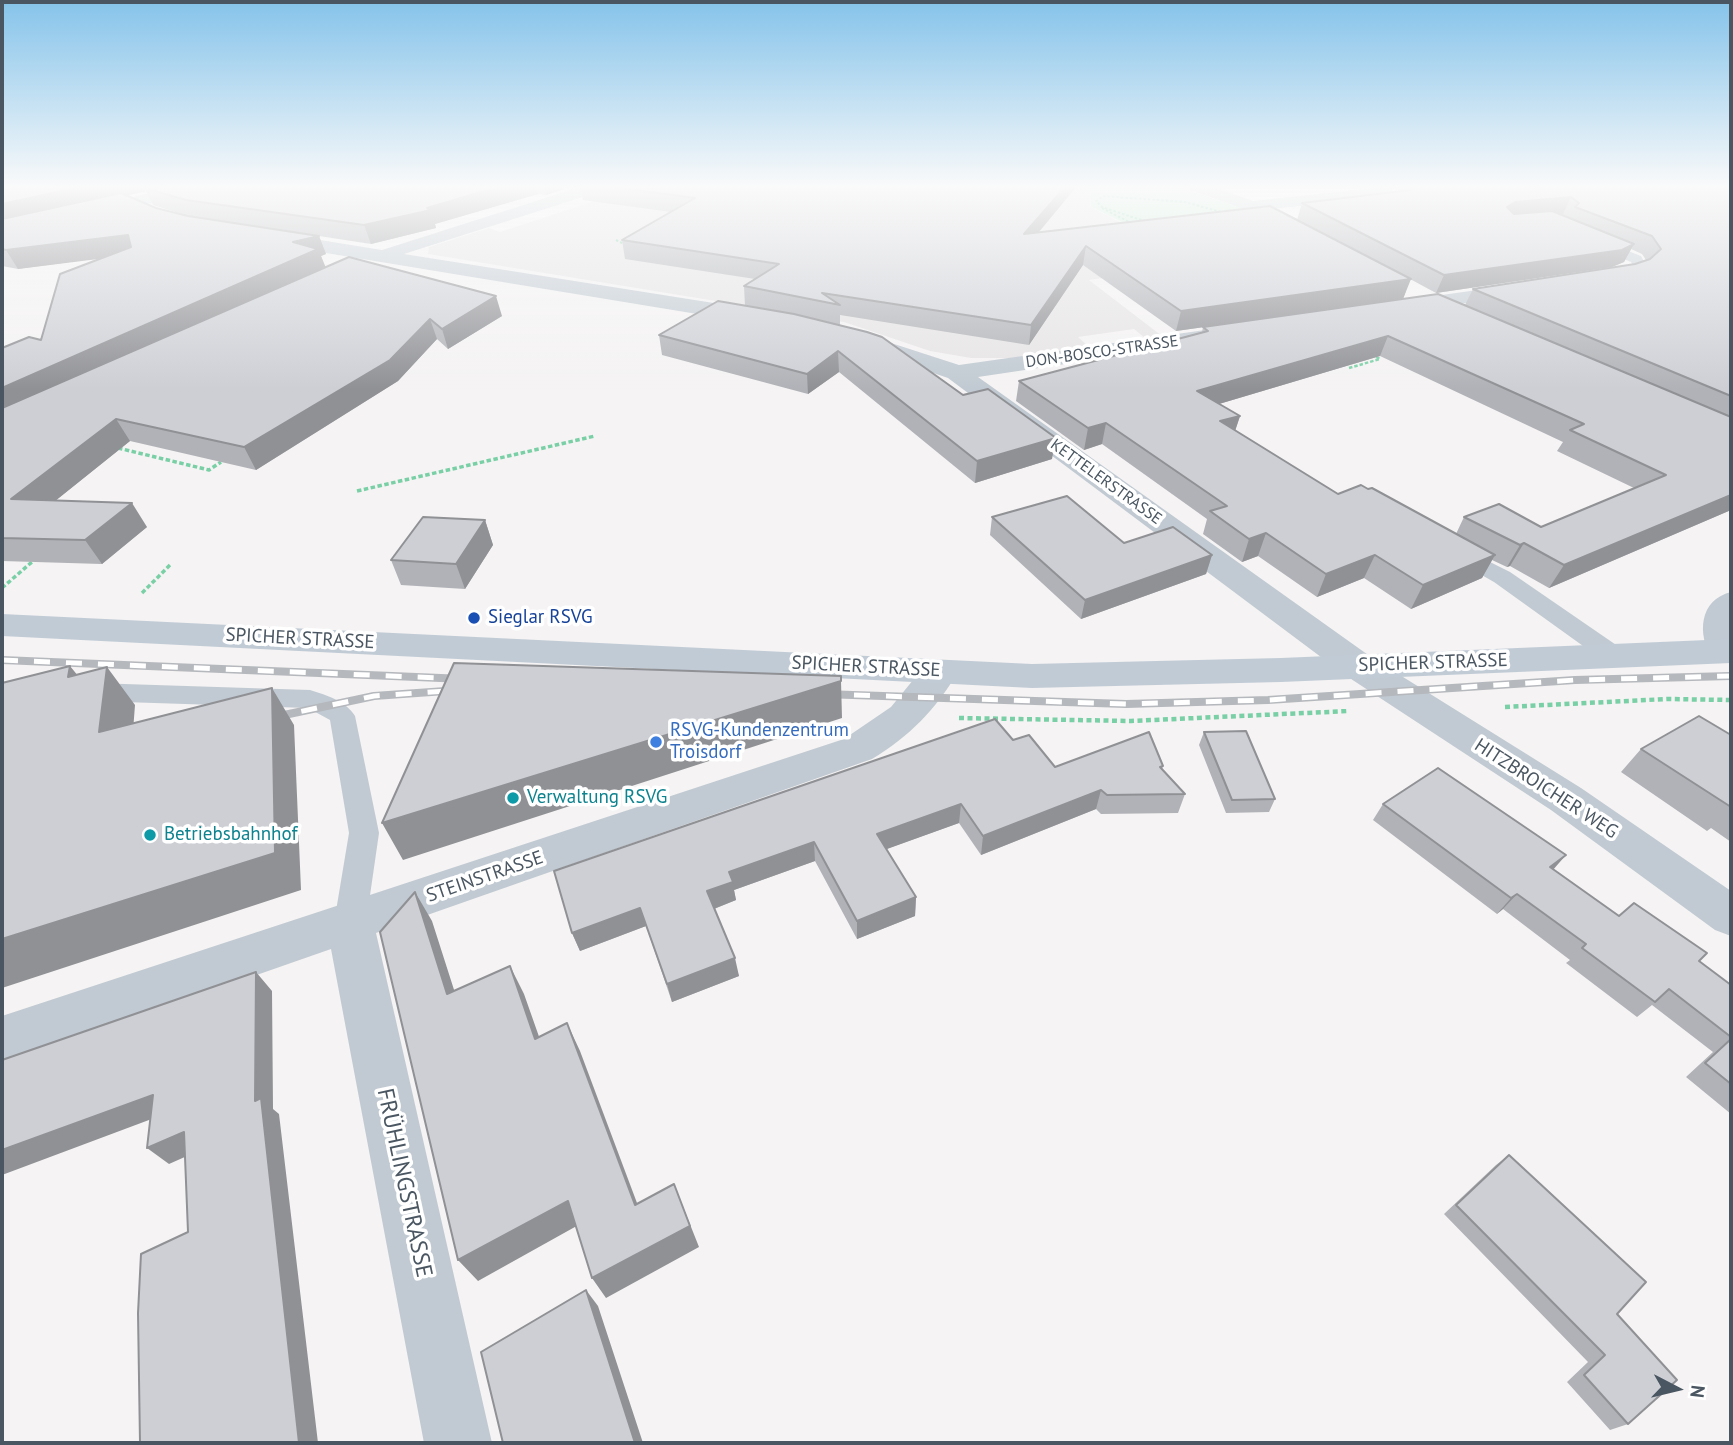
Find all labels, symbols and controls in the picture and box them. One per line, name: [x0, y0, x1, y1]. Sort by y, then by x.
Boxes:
street label: DON-BOSCO-STRASSE: [1025, 332, 1179, 372]
street label: KETTELERSTRASSE: [1047, 435, 1165, 529]
place label: Sieglar RSVG: [488, 607, 593, 629]
marker: Sieglar RSVG: [466, 610, 482, 626]
street label: SPICHER STRASSE: [225, 624, 375, 654]
street label: SPICHER STRASSE: [1358, 649, 1508, 677]
street label: SPICHER STRASSE: [791, 652, 941, 682]
place label: RSVG-Kundenzentrum Troisdorf: [670, 720, 849, 764]
marker: RSVG-Kundenzentrum Troisdorf: [648, 734, 664, 750]
street label: HITZBROICHER WEG: [1470, 734, 1622, 844]
place label: Verwaltung RSVG: [527, 787, 667, 809]
marker: Verwaltung RSVG: [505, 790, 521, 806]
place label: Betriebsbahnhof: [164, 824, 298, 846]
marker: Betriebsbahnhof: [142, 827, 158, 843]
street label: STEINSTRASSE: [424, 846, 546, 908]
street label: FRÜHLINGSTRASSE: [370, 1086, 438, 1280]
north arrow: [1642, 1354, 1712, 1424]
text: N: [1685, 1384, 1711, 1399]

